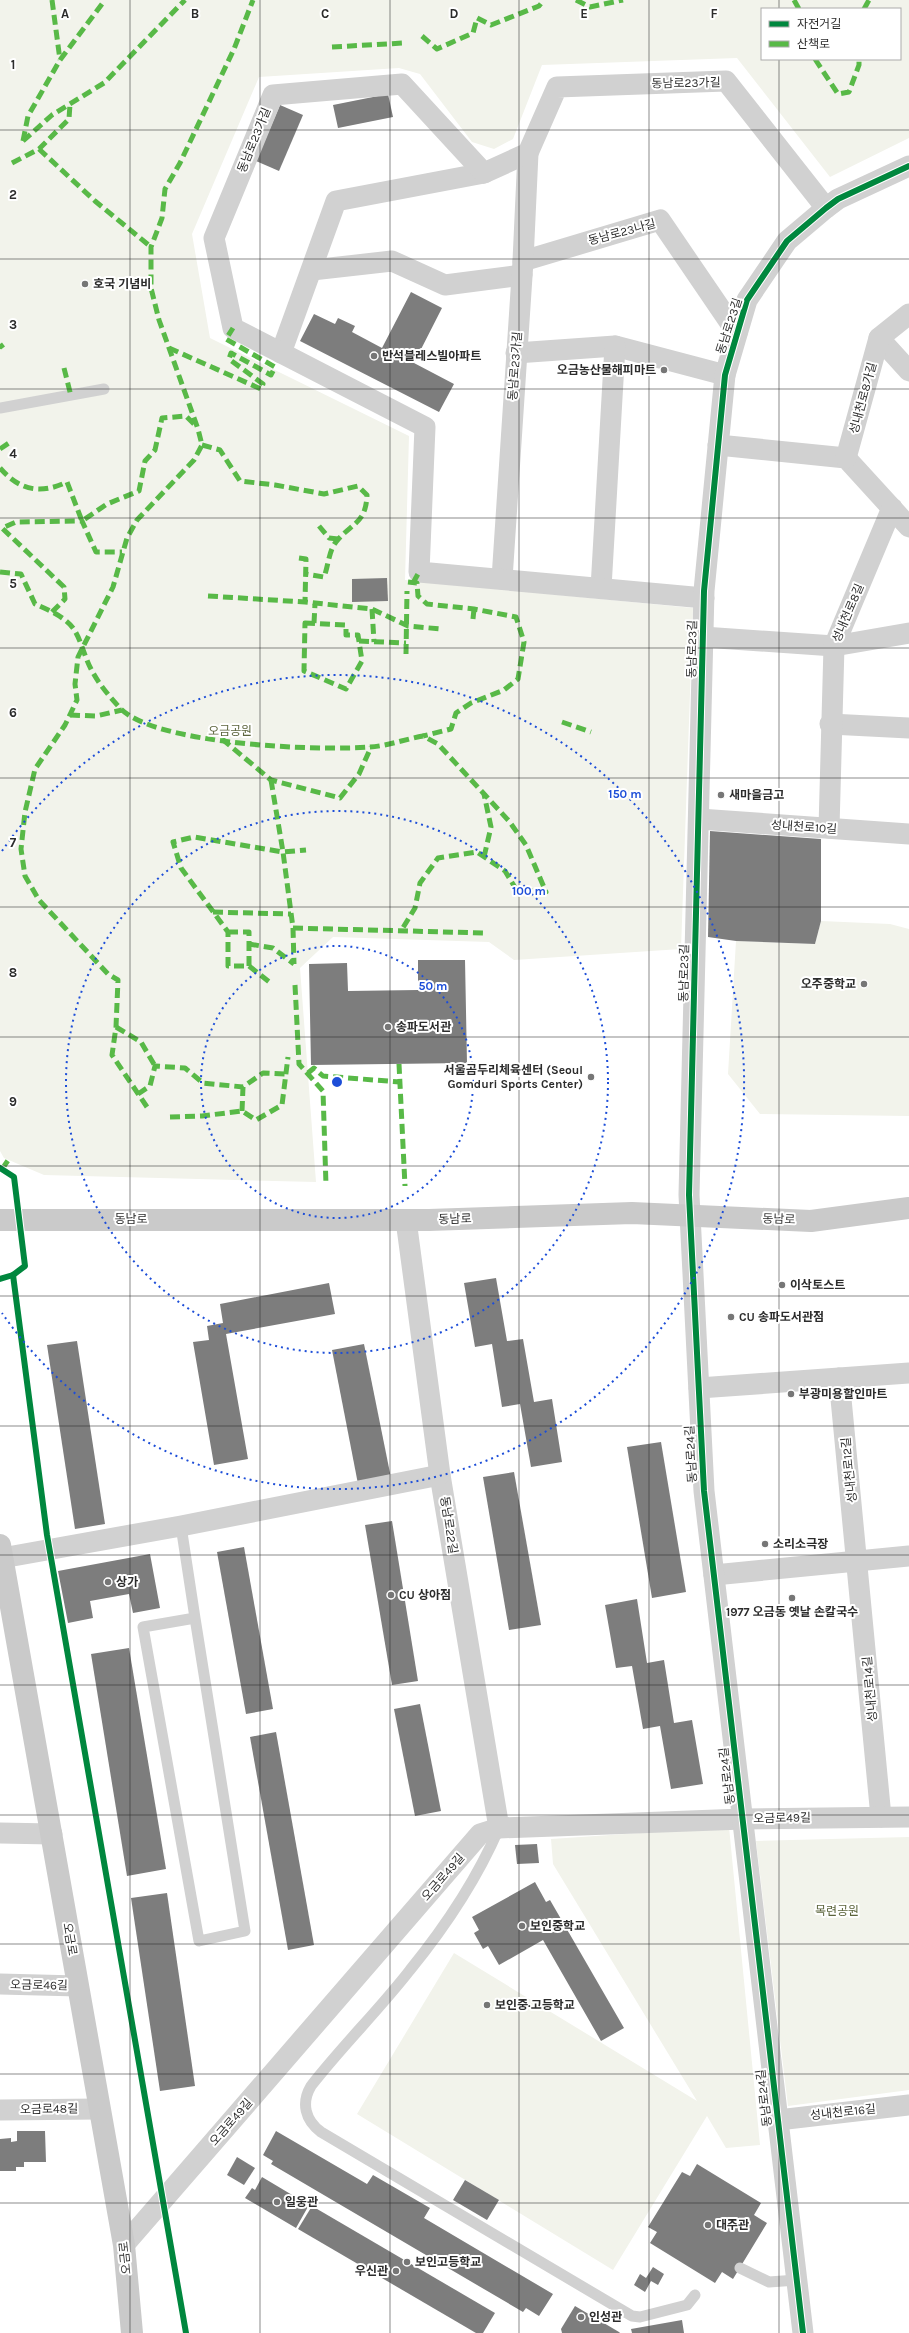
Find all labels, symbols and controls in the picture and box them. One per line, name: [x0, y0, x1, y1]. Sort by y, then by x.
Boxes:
text: A: [61, 6, 69, 21]
text: B: [191, 6, 199, 21]
text: C: [321, 6, 329, 21]
text: D: [450, 6, 459, 21]
text: E: [580, 6, 588, 21]
text: F: [710, 6, 718, 21]
legend: [761, 8, 901, 60]
text: 자전거길: [797, 17, 841, 31]
text: 산책로: [797, 37, 830, 51]
text: 1: [11, 57, 15, 72]
street label: 동남로23가길: [651, 75, 721, 91]
street label: 동남로23가길: [235, 105, 273, 175]
text: 2: [9, 187, 17, 202]
street label: 동남로23나길: [587, 216, 657, 248]
place label: 호국 기념비: [93, 277, 151, 291]
marker: 호국 기념비: [80, 279, 90, 289]
street label: 동남로23길: [713, 296, 745, 356]
text: 3: [9, 317, 17, 332]
street label: 동남로23가길: [506, 331, 524, 401]
place label: 반석블레스빌아파트: [382, 349, 481, 363]
marker: 반석블레스빌아파트: [369, 351, 379, 361]
street label: 성내천로8가길: [847, 361, 879, 435]
place label: 오금농산물해피마트: [557, 363, 656, 377]
marker: 오금농산물해피마트: [659, 365, 669, 375]
text: 4: [9, 446, 17, 461]
text: 5: [9, 576, 17, 591]
street label: 성내천로8길: [829, 581, 867, 645]
street label: 동남로23길: [684, 620, 700, 678]
text: 6: [9, 705, 17, 720]
park label: 오금공원: [208, 724, 252, 738]
text: 150 m: [608, 787, 642, 801]
place label: 새마을금고: [729, 788, 784, 802]
marker: 새마을금고: [716, 790, 726, 800]
street label: 성내천로10길: [770, 818, 838, 836]
text: 7: [10, 835, 17, 850]
text: 100 m: [512, 884, 546, 898]
street label: 동남로23길: [676, 944, 692, 1002]
text: 8: [9, 965, 17, 980]
place label: 오주중학교: [801, 977, 856, 991]
text: 50 m: [419, 979, 448, 993]
marker: 오주중학교: [859, 979, 869, 989]
place label: 송파도서관: [396, 1020, 451, 1034]
marker: 송파도서관: [383, 1022, 393, 1032]
place label: 서울곰두리체육센터 (Seoul Gomduri Sports Center): [444, 1063, 583, 1091]
marker: 서울곰두리체육센터 (Seoul Gomduri Sports Center): [586, 1072, 596, 1082]
centre of rings: [330, 1075, 344, 1089]
text: 9: [9, 1094, 17, 1109]
street label: 동남로: [438, 1211, 472, 1227]
street label: 동남로: [762, 1211, 796, 1227]
street label: 동남로: [114, 1212, 148, 1226]
place label: 이삭토스트: [790, 1278, 845, 1292]
marker: 이삭토스트: [777, 1280, 787, 1290]
place label: CU 송파도서관점: [739, 1310, 824, 1324]
marker: CU 송파도서관점: [726, 1312, 736, 1322]
place label: 부광미용할인마트: [799, 1387, 887, 1401]
marker: 부광미용할인마트: [786, 1389, 796, 1399]
street label: 동남로24길: [682, 1425, 700, 1483]
street label: 성내천로12길: [839, 1436, 859, 1504]
street label: 동남로22길: [438, 1495, 460, 1555]
place label: 소리소극장: [773, 1537, 828, 1551]
marker: 소리소극장: [760, 1539, 770, 1549]
place label: 상가: [116, 1575, 138, 1589]
marker: 상가: [103, 1577, 113, 1587]
place label: CU 상아점: [399, 1588, 451, 1602]
marker: CU 상아점: [386, 1590, 396, 1600]
marker: 1977 오금동 옛날 손칼국수: [787, 1593, 797, 1603]
place label: 1977 오금동 옛날 손칼국수: [726, 1605, 858, 1619]
street label: 성내천로14길: [860, 1656, 880, 1722]
street label: 동남로24길: [717, 1746, 737, 1806]
street label: 오금로49길: [753, 1810, 811, 1826]
street label: 오금로49길: [419, 1851, 467, 1903]
park label: 목련공원: [815, 1904, 859, 1918]
place label: 보인중학교: [530, 1919, 585, 1933]
street label: 오금로: [60, 1921, 80, 1957]
marker: 보인중학교: [517, 1921, 527, 1931]
street label: 오금로46길: [10, 1977, 68, 1993]
place label: 보인중·고등학교: [495, 1998, 575, 2012]
marker: 보인중·고등학교: [482, 2000, 492, 2010]
street label: 동남로24길: [754, 2068, 774, 2128]
street label: 오금로49길: [207, 2096, 255, 2148]
street label: 오금로48길: [20, 2101, 78, 2117]
street label: 성내천로16길: [809, 2102, 877, 2122]
place label: 일웅관: [285, 2195, 318, 2209]
marker: 일웅관: [272, 2197, 282, 2207]
place label: 대주관: [716, 2218, 749, 2232]
marker: 대주관: [703, 2220, 713, 2230]
street label: 오금로: [116, 2241, 134, 2275]
place label: 보인고등학교: [415, 2255, 481, 2269]
marker: 보인고등학교: [402, 2257, 412, 2267]
place label: 우신관: [355, 2264, 388, 2278]
marker: 우신관: [391, 2266, 401, 2276]
place label: 인성관: [589, 2310, 622, 2324]
marker: 인성관: [576, 2312, 586, 2322]

